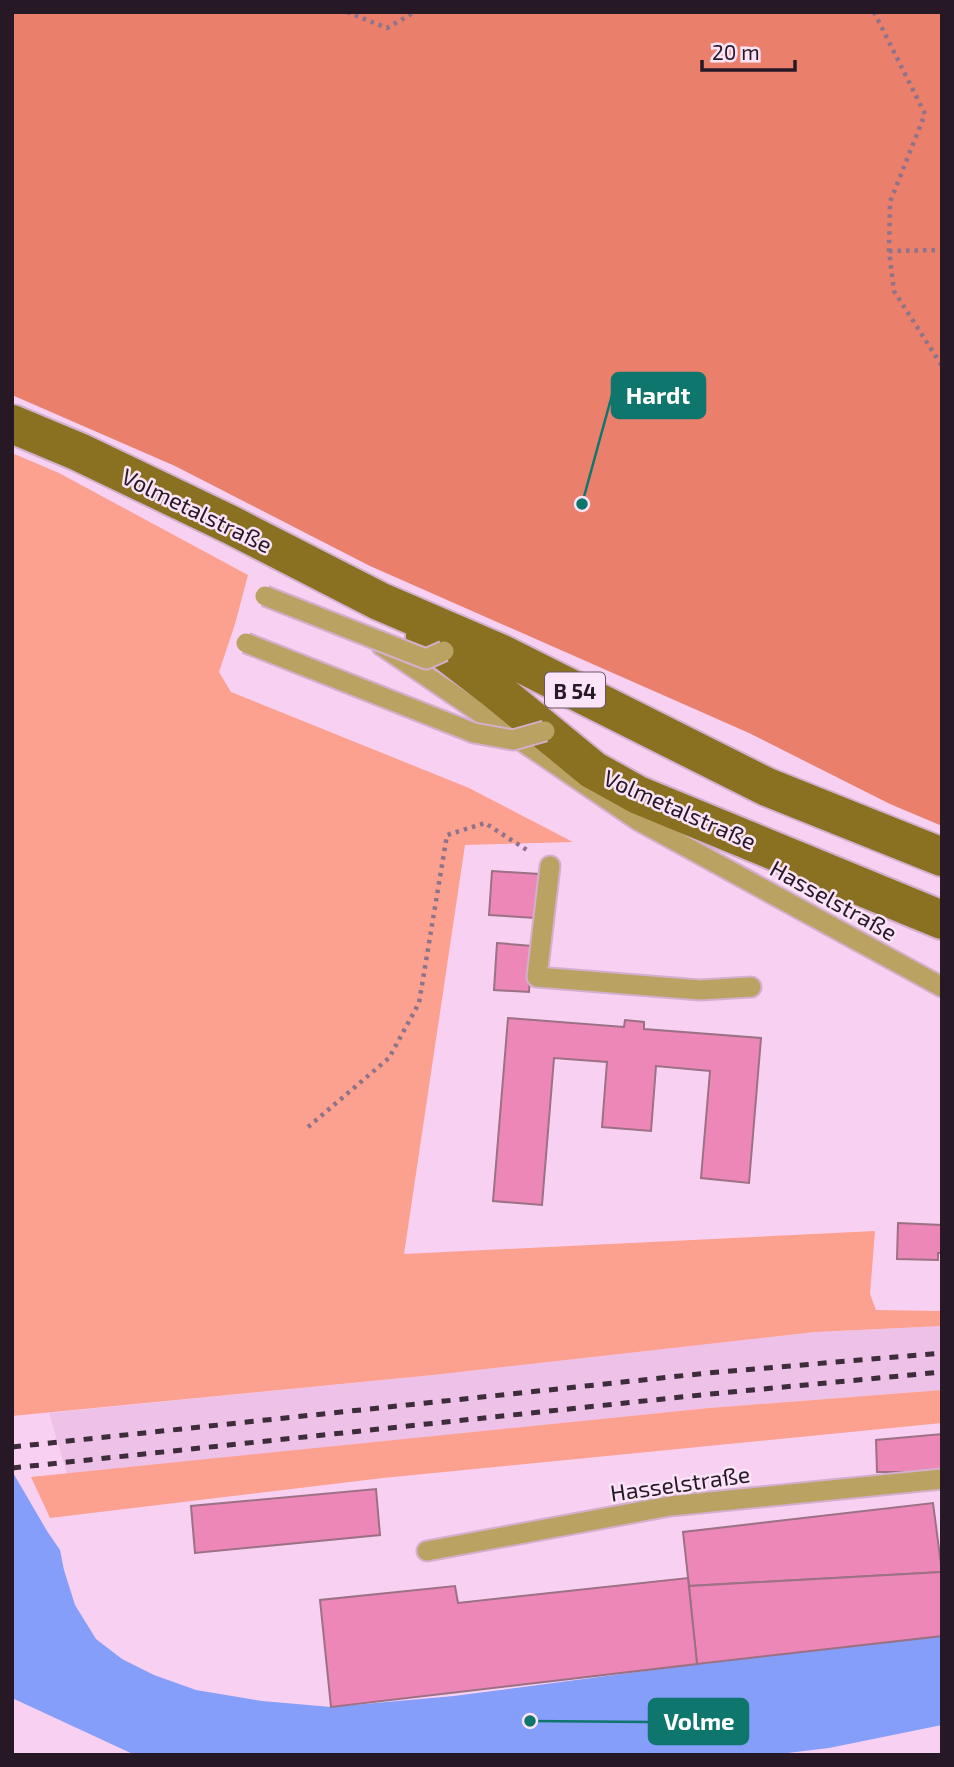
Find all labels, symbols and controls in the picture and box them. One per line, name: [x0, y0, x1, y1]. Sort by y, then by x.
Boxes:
scale bar: [702, 28, 795, 72]
text: 20 m: [712, 39, 760, 64]
callout: Hardt: [612, 373, 705, 418]
text: Hardt: [626, 380, 690, 409]
street label: Volmetalstraße: [117, 461, 277, 559]
road number: B 54: [545, 672, 605, 708]
street label: Volmetalstraße: [599, 763, 761, 855]
street label: Hasselstraße: [766, 854, 902, 946]
street label: Hasselstraße: [608, 1459, 752, 1507]
callout: Volme: [649, 1699, 748, 1744]
text: Volme: [663, 1706, 735, 1735]

